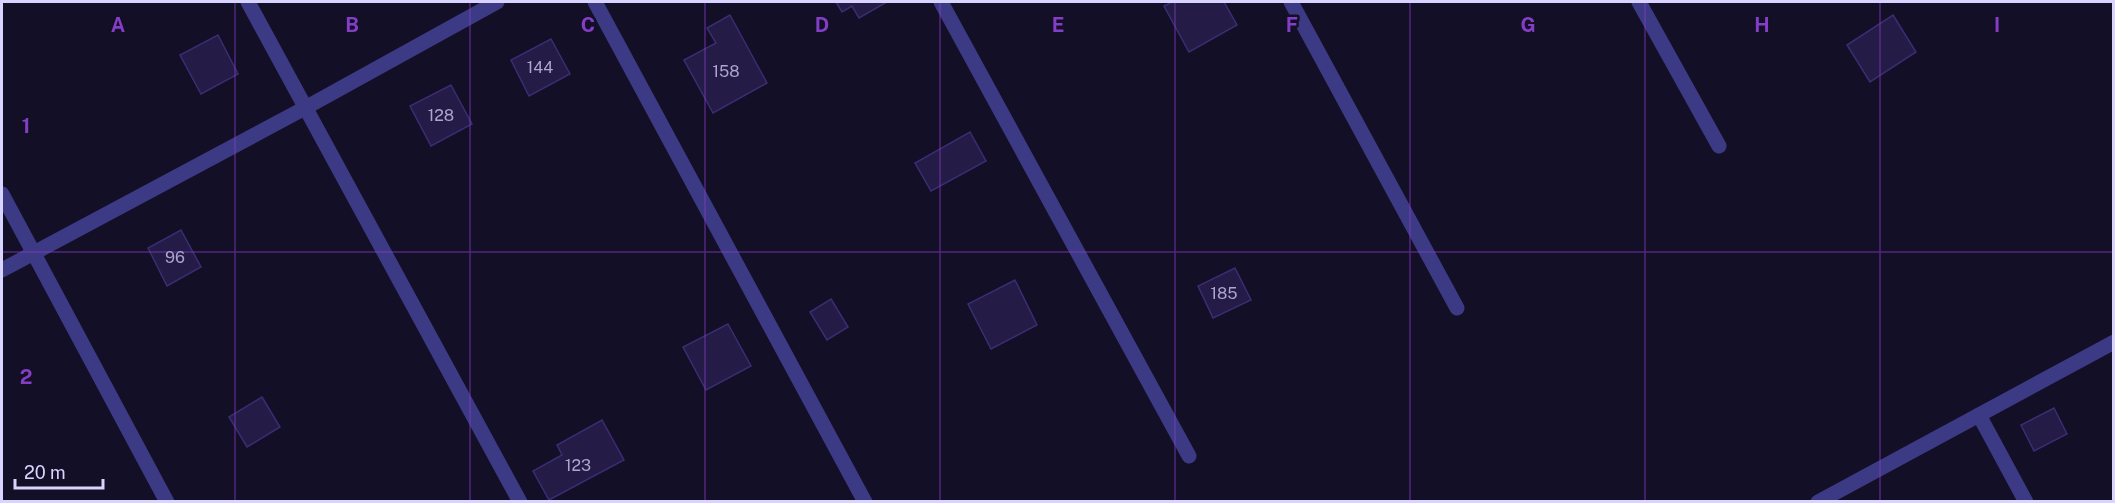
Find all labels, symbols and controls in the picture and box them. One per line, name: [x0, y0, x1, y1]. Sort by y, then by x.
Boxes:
text: A: [111, 13, 125, 37]
text: B: [345, 13, 359, 37]
text: C: [581, 13, 595, 37]
text: D: [815, 13, 829, 37]
text: E: [1052, 13, 1064, 37]
text: F: [1286, 13, 1298, 37]
text: G: [1520, 13, 1536, 37]
text: H: [1754, 13, 1770, 37]
text: I: [1994, 13, 2000, 37]
house number: 144: [527, 58, 553, 77]
house number: 158: [712, 62, 740, 81]
house number: 128: [428, 106, 454, 125]
text: 1: [22, 114, 30, 138]
house number: 96: [165, 248, 185, 267]
house number: 185: [1210, 284, 1238, 303]
text: 2: [20, 365, 32, 389]
scale bar: [15, 452, 104, 490]
house number: 123: [565, 456, 591, 475]
text: 20 m: [24, 462, 66, 483]

